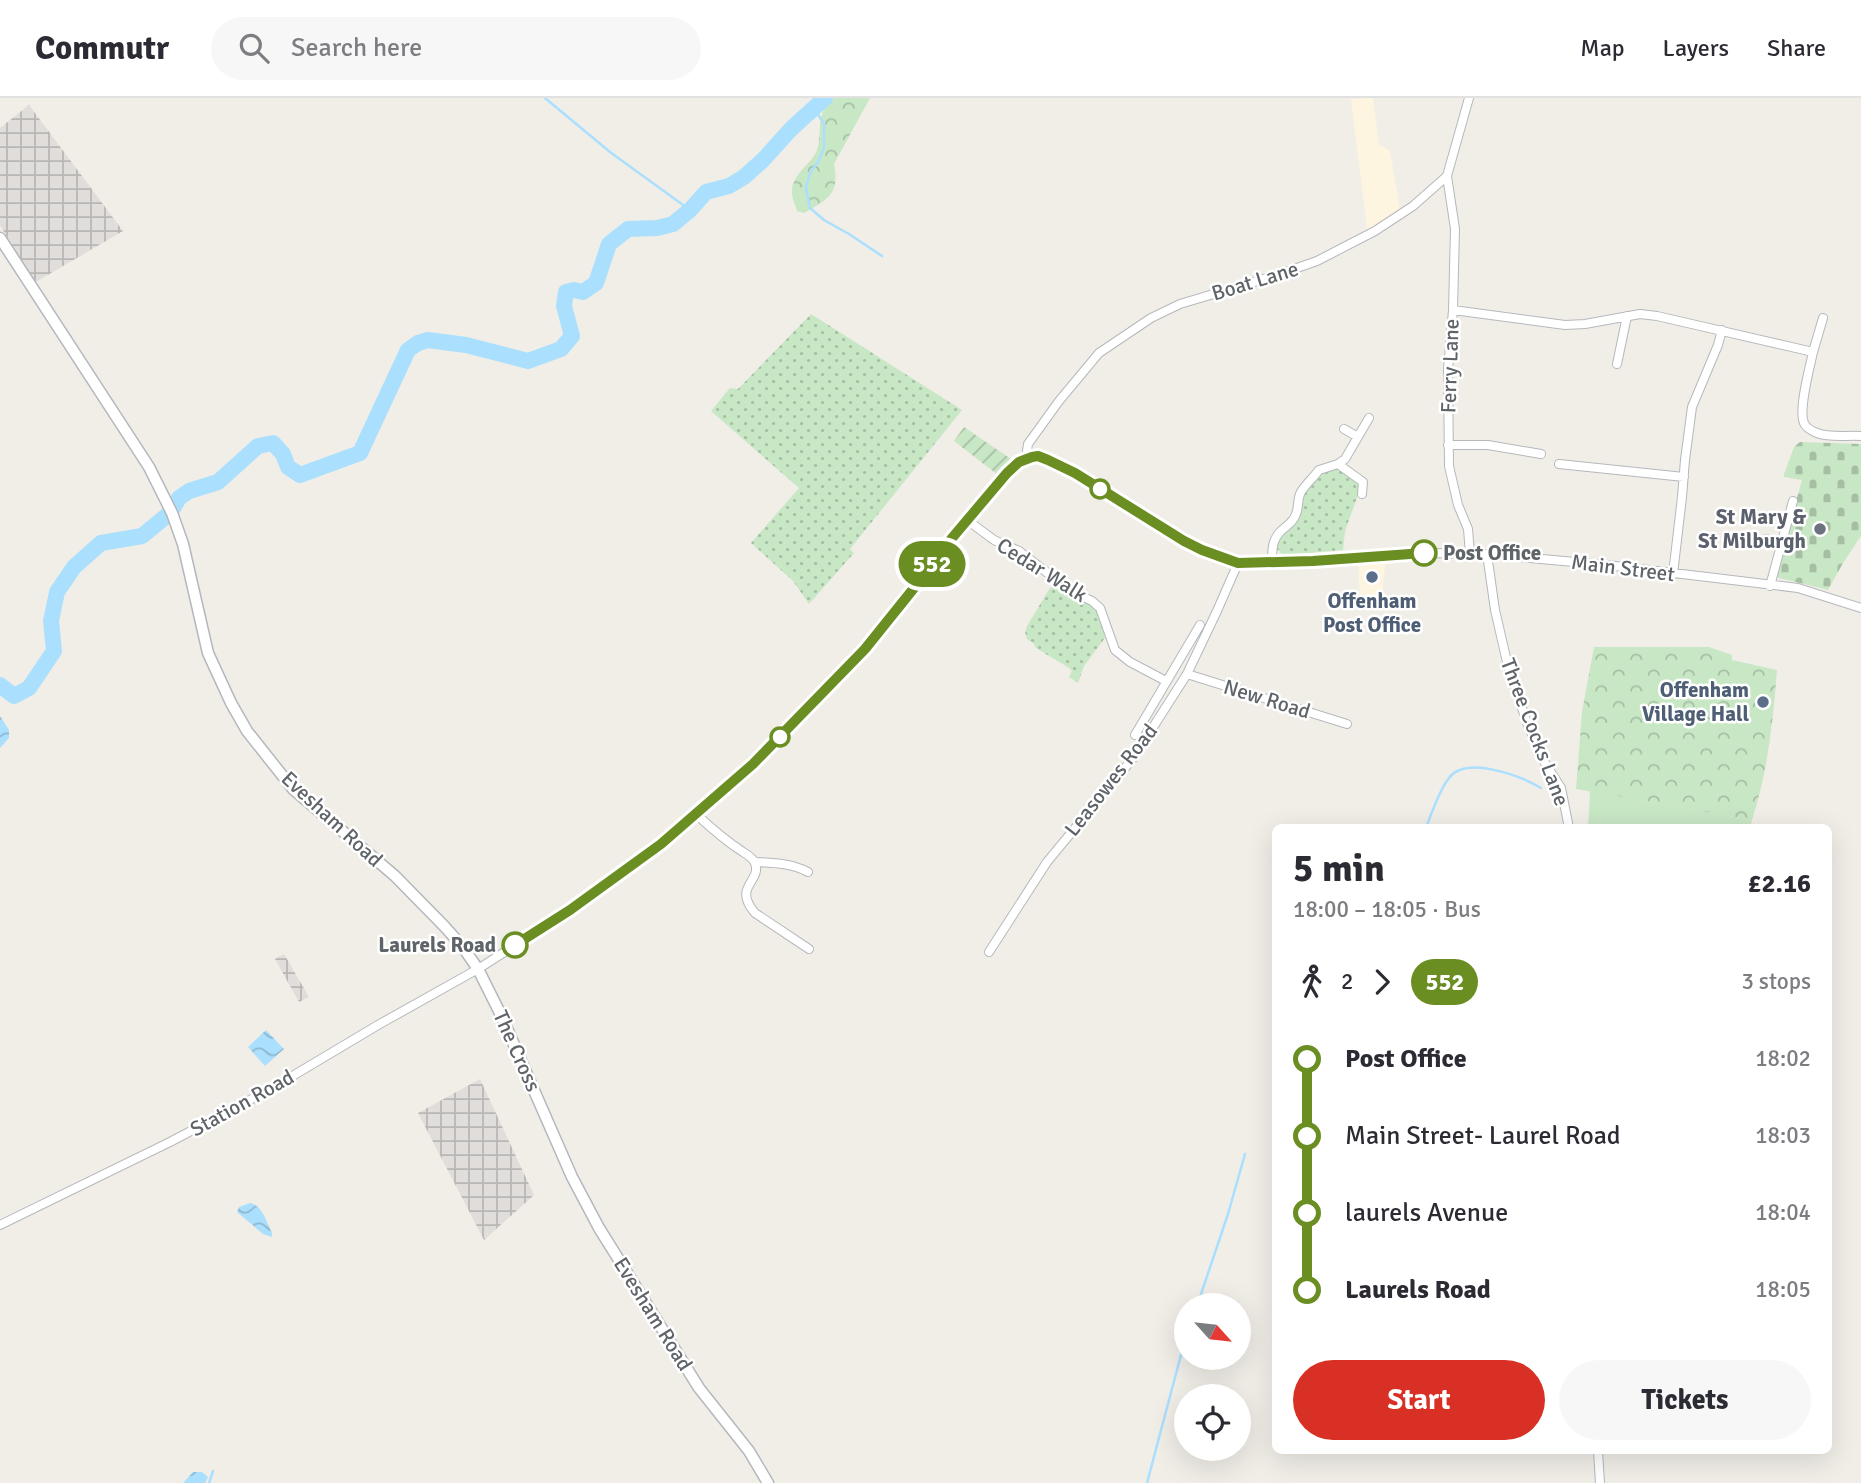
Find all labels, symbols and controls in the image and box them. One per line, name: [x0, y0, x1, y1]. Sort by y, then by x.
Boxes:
search box: [211, 17, 701, 80]
text: Commutr: [35, 28, 169, 69]
icon: search: [235, 29, 273, 67]
text: Search here: [291, 32, 422, 64]
text: Map: [1580, 33, 1625, 63]
text: Layers: [1663, 33, 1729, 63]
text: Share: [1767, 33, 1826, 63]
street label: Boat Lane: [1208, 256, 1302, 306]
street label: Ferry Lane: [1435, 318, 1465, 414]
unlabelled marker: [1090, 479, 1110, 499]
place label: St Mary & St Milburgh: [1698, 504, 1806, 554]
marker: St Mary & St Milburgh: [1812, 521, 1828, 537]
street label: Cedar Walk: [992, 532, 1092, 608]
marker: Post Office: [1411, 540, 1437, 566]
place label: Post Office: [1443, 540, 1541, 566]
line badge: 552: [892, 541, 972, 587]
text: 552: [913, 549, 951, 579]
street label: Main Street: [1570, 549, 1676, 587]
marker: Offenham Post Office: [1364, 569, 1380, 585]
place label: Offenham Post Office: [1323, 588, 1421, 638]
street label: Three Cocks Lane: [1495, 655, 1575, 809]
street label: New Road: [1221, 674, 1313, 724]
place label: Offenham Village Hall: [1642, 677, 1749, 727]
marker: Offenham Village Hall: [1755, 694, 1771, 710]
street label: Leasowes Road: [1059, 719, 1163, 841]
unlabelled marker: [770, 727, 790, 747]
street label: Evesham Road: [276, 766, 388, 872]
text: 5 min: [1293, 845, 1385, 892]
text: £2.16: [1747, 868, 1811, 900]
text: 18:00 – 18:05 · Bus: [1293, 895, 1481, 924]
place label: Laurels Road: [378, 932, 496, 958]
marker: Laurels Road: [502, 932, 528, 958]
icon: walk: [1293, 963, 1331, 1001]
icon: forward: [1363, 963, 1401, 1001]
text: 2: [1341, 967, 1353, 996]
text: 552: [1425, 967, 1464, 997]
text: 3 stops: [1741, 967, 1811, 996]
street label: The Cross: [488, 1006, 546, 1096]
text: Post Office: [1345, 1043, 1467, 1075]
text: 18:02: [1755, 1044, 1811, 1073]
street label: Station Road: [186, 1064, 298, 1142]
text: Main Street- Laurel Road: [1345, 1120, 1621, 1152]
text: 18:03: [1755, 1121, 1811, 1150]
text: laurels Avenue: [1345, 1197, 1508, 1229]
text: 18:04: [1755, 1198, 1811, 1227]
street label: Evesham Road: [608, 1252, 698, 1376]
text: Laurels Road: [1345, 1274, 1491, 1306]
text: 18:05: [1755, 1275, 1811, 1304]
north arrow: [1174, 1293, 1251, 1370]
map controls: [1174, 1293, 1251, 1461]
button: Start: [1293, 1360, 1545, 1440]
button: Tickets: [1559, 1360, 1811, 1440]
button: locate: [1174, 1384, 1251, 1461]

